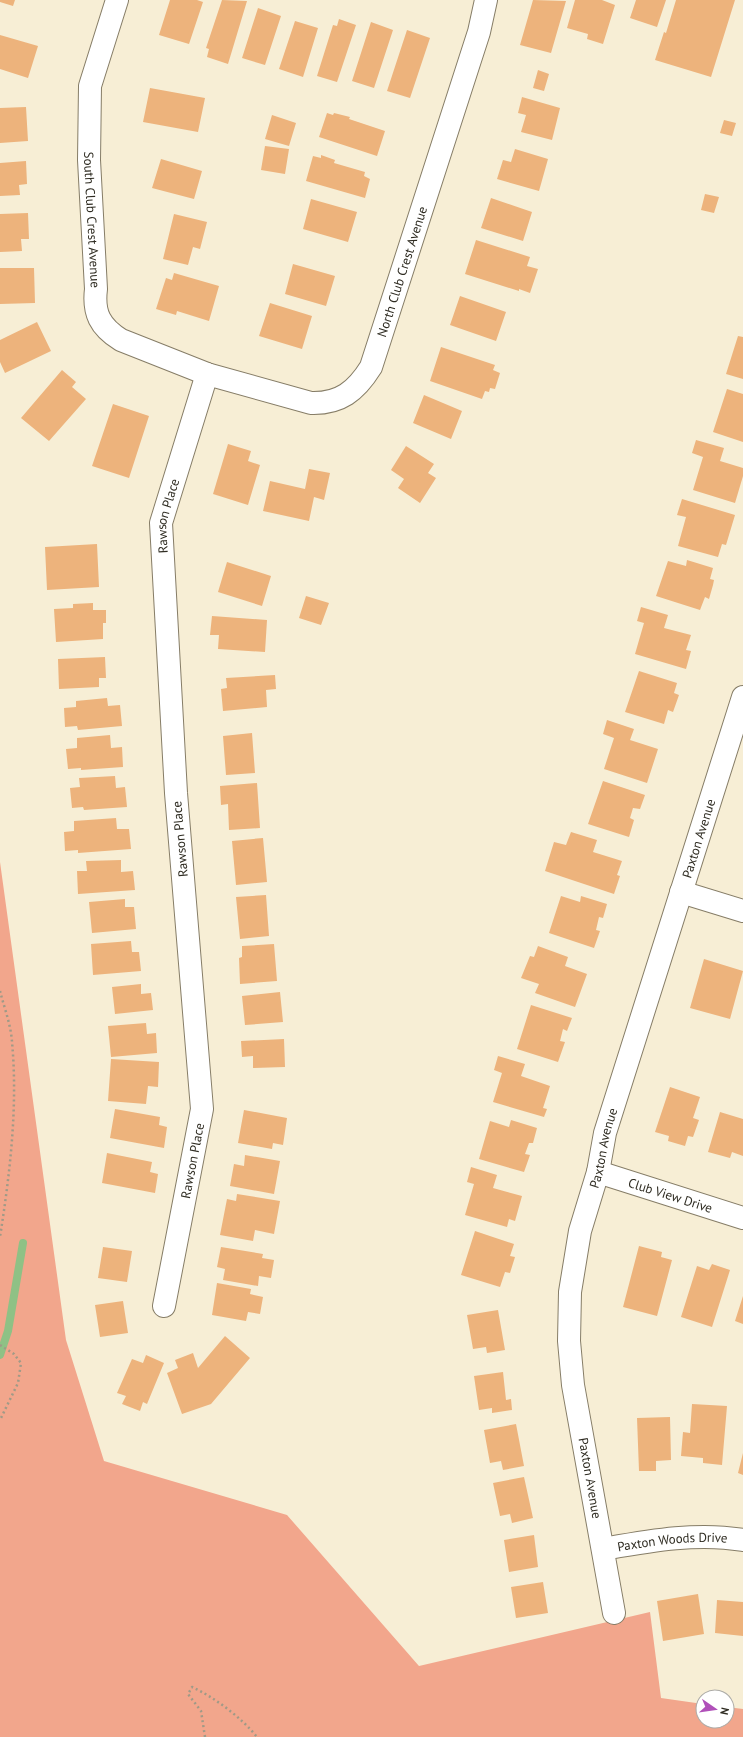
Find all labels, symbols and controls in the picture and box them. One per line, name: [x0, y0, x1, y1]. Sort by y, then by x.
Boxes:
street label: South Club Crest Avenue: [80, 151, 104, 288]
street label: North Club Crest Avenue: [373, 204, 431, 339]
street label: Rawson Place: [153, 476, 183, 554]
street label: Paxton Avenue: [678, 797, 719, 880]
street label: Rawson Place: [168, 800, 192, 878]
street label: Paxton Avenue: [585, 1106, 621, 1190]
street label: Rawson Place: [176, 1122, 208, 1200]
street label: Club View Drive: [626, 1174, 715, 1216]
street label: Paxton Avenue: [575, 1436, 605, 1520]
street label: Paxton Woods Drive: [616, 1528, 728, 1555]
north arrow: [695, 1689, 735, 1729]
text: N: [717, 1706, 732, 1716]

